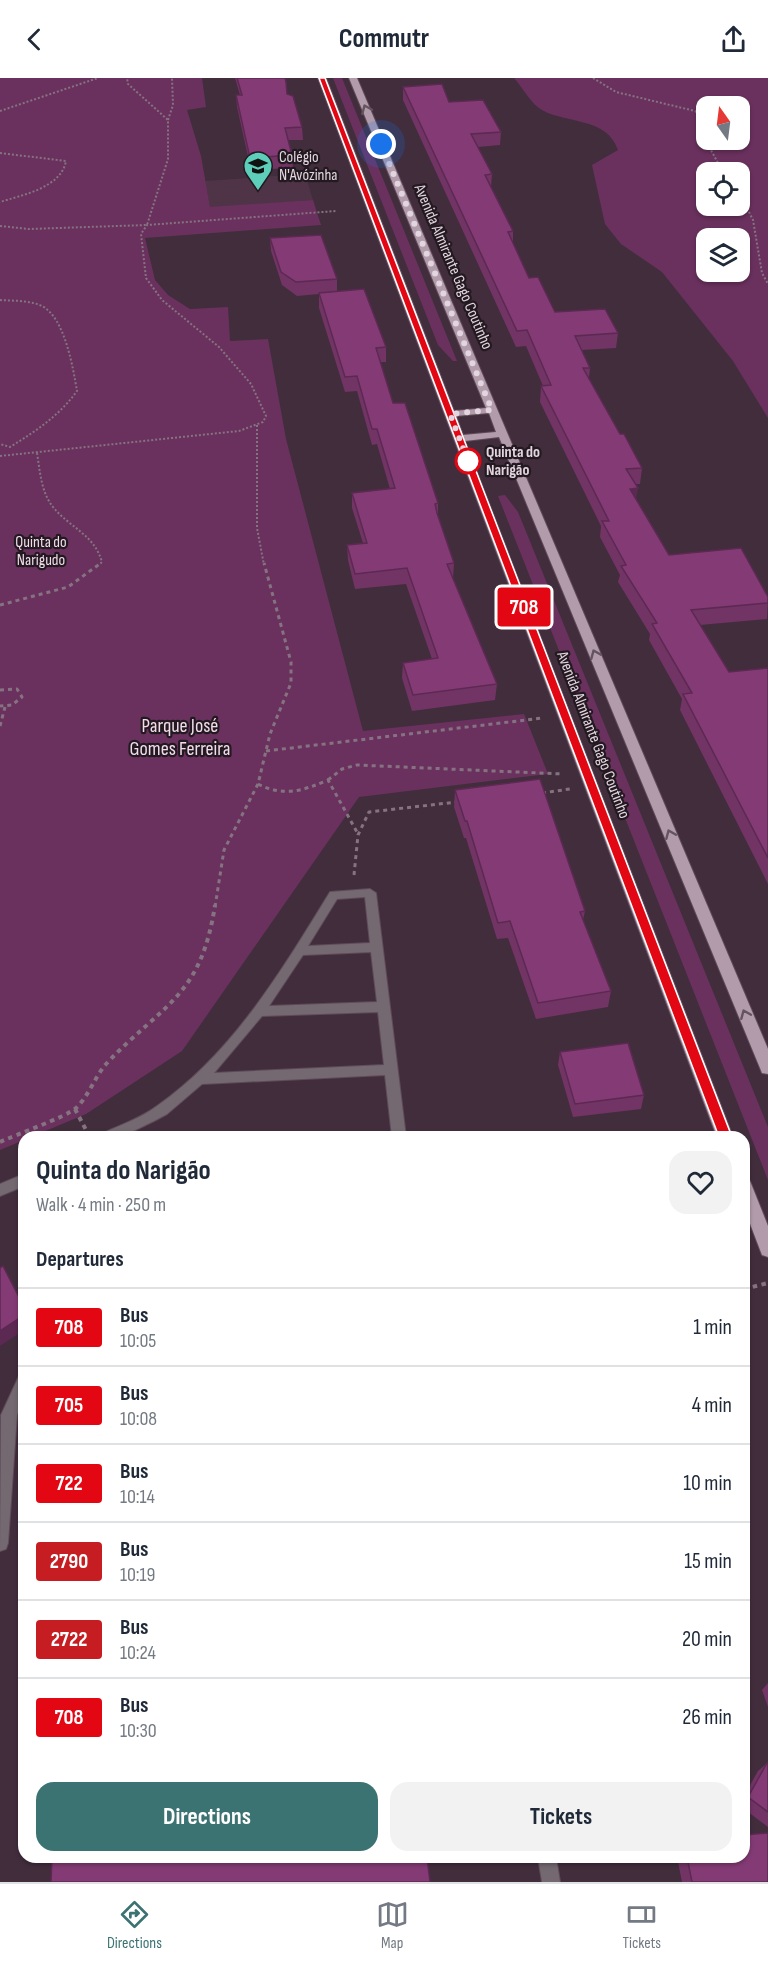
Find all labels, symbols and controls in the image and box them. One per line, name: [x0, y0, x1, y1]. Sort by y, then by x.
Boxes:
icon: back: [18, 23, 51, 56]
text: Commutr: [339, 23, 429, 55]
icon: share: [717, 23, 750, 56]
north arrow: [696, 96, 750, 150]
map controls: [696, 96, 750, 282]
one-way arrow: [361, 104, 373, 115]
your location: [366, 129, 396, 159]
place label: Colégio N'Avózinha: [279, 148, 337, 185]
school or university icon: Colégio N'Avózinha: [242, 150, 274, 192]
button: locate: [696, 162, 750, 216]
street label: Avenida Almirante Gago Coutinho: [409, 181, 496, 352]
button: layers: [696, 228, 750, 282]
place label: Quinta do Narigão: [486, 443, 540, 480]
marker: Quinta do Narigão: [455, 448, 481, 474]
park label: Quinta do Narigudo: [15, 533, 67, 570]
line badge: 708: [490, 588, 558, 626]
text: 708: [510, 595, 538, 620]
street label: Avenida Almirante Gago Coutinho: [552, 648, 634, 821]
one-way arrow: [590, 650, 602, 661]
park label: Parque José Gomes Ferreira: [130, 714, 230, 761]
one-way arrow: [665, 830, 677, 841]
one-way arrow: [740, 1009, 752, 1020]
button: heart: [669, 1151, 732, 1214]
text: Quinta do Narigão: [36, 1154, 211, 1187]
text: Walk · 4 min · 250 m: [36, 1193, 166, 1217]
text: Departures: [36, 1246, 124, 1273]
text: Bus: [120, 1302, 149, 1329]
text: 1 min: [693, 1314, 732, 1341]
text: 708: [55, 1315, 83, 1340]
text: 10:05: [120, 1329, 156, 1353]
text: Bus: [120, 1380, 149, 1407]
text: 4 min: [692, 1392, 732, 1419]
text: 705: [55, 1393, 83, 1418]
text: 10:08: [120, 1407, 157, 1431]
text: Bus: [120, 1458, 149, 1485]
text: 10 min: [683, 1470, 732, 1497]
text: 722: [55, 1471, 83, 1496]
text: 10:14: [120, 1485, 155, 1509]
text: Bus: [120, 1536, 149, 1563]
text: 15 min: [684, 1548, 732, 1575]
text: 2790: [50, 1549, 88, 1574]
text: 10:19: [120, 1563, 155, 1587]
text: Bus: [120, 1614, 149, 1641]
text: 20 min: [682, 1626, 732, 1653]
text: 2722: [51, 1627, 87, 1652]
text: 10:24: [120, 1641, 156, 1665]
text: Bus: [120, 1692, 149, 1719]
text: 26 min: [682, 1704, 732, 1731]
text: 708: [55, 1705, 83, 1730]
text: 10:30: [120, 1719, 157, 1743]
button: Directions: [36, 1782, 378, 1851]
button: Tickets: [390, 1782, 732, 1851]
tab: Directions: [107, 1898, 162, 1953]
tab: Map: [376, 1898, 409, 1953]
tab: Tickets: [622, 1898, 661, 1953]

